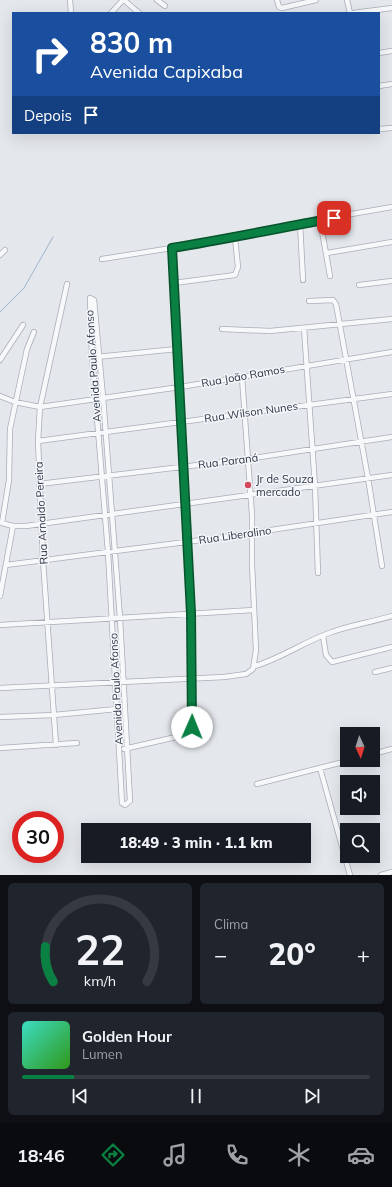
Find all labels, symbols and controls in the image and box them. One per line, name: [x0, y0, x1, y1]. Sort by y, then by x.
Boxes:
text: 830 m: [90, 25, 173, 60]
icon: right: [24, 28, 76, 80]
text: Avenida Capixaba: [90, 60, 243, 83]
icon: arrive: [80, 104, 102, 126]
text: Depois: [24, 106, 72, 125]
pin: [317, 201, 351, 235]
icon: arrive: [323, 207, 345, 229]
street label: Avenida Paulo Afonso: [82, 309, 104, 423]
street label: Rua João Ramos: [200, 362, 286, 390]
street label: Rua Wilson Nunes: [203, 398, 299, 426]
street label: Rua Paraná: [197, 450, 259, 472]
street label: Rua Arnaldo Pereira: [31, 461, 51, 565]
place label: Jr de Souza mercado: [256, 472, 314, 499]
marker: Jr de Souza mercado: [243, 480, 253, 490]
street label: Rua Liberalino: [198, 523, 272, 547]
street label: Avenida Paulo Afonso: [106, 633, 126, 745]
position arrow: [171, 706, 213, 748]
north arrow: [340, 727, 380, 767]
map controls: [340, 727, 380, 863]
button: sound: [340, 775, 380, 815]
speed limit sign: 30: [12, 811, 64, 863]
button: search: [340, 823, 380, 863]
text: 18:49 · 3 min · 1.1 km: [119, 833, 273, 852]
text: Clima: [214, 916, 248, 932]
text: 22: [75, 922, 125, 974]
text: 20°: [268, 935, 316, 973]
text: −: [214, 941, 227, 969]
text: +: [357, 941, 370, 969]
text: km/h: [84, 971, 116, 989]
text: Golden Hour: [82, 1027, 172, 1046]
text: Lumen: [82, 1046, 123, 1062]
icon: previous: [69, 1085, 91, 1107]
icon: pause: [185, 1085, 207, 1107]
icon: next: [301, 1085, 323, 1107]
icon: directions: [99, 1141, 127, 1169]
icon: music: [161, 1141, 189, 1169]
icon: phone: [223, 1141, 251, 1169]
icon: climate: [285, 1141, 313, 1169]
icon: car: [347, 1141, 375, 1169]
text: 18:46: [17, 1144, 65, 1167]

